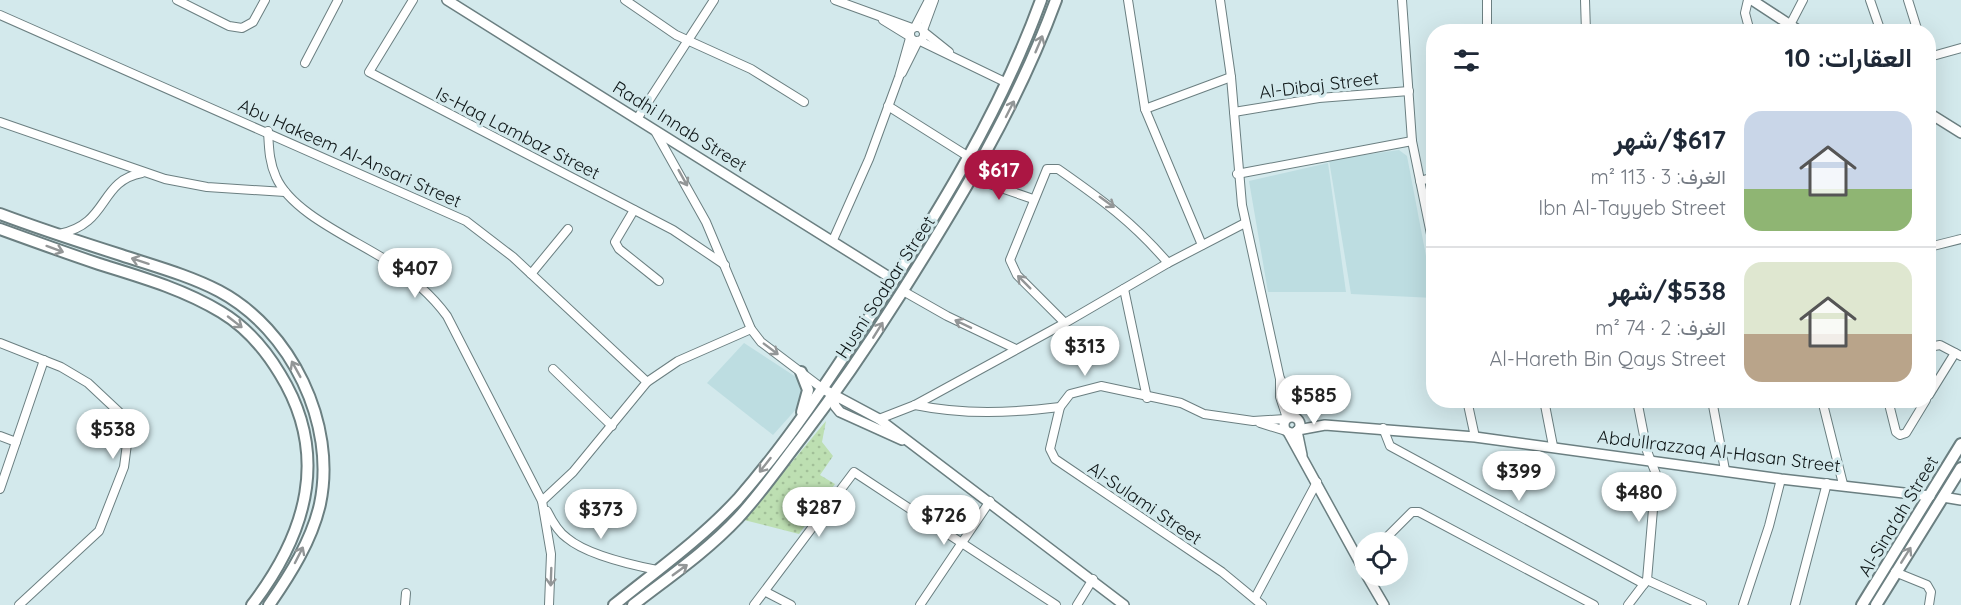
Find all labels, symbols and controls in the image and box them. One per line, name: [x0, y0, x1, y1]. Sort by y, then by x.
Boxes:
one-way arrow: [1034, 36, 1045, 54]
text: العقارات: 10: [1784, 41, 1912, 74]
icon: filters: [1450, 44, 1483, 77]
street label: Al-Dibaj Street: [1258, 66, 1380, 104]
street label: Radhi Innab Street: [609, 75, 751, 177]
street label: Is-Haq Lambaz Street: [432, 82, 604, 184]
street label: Abu Hakeem Al-Ansari Street: [235, 93, 465, 213]
one-way arrow: [1004, 101, 1016, 118]
text: $617/شهر: [1613, 123, 1726, 156]
icon: home: [1792, 135, 1864, 207]
pin: $617: [963, 150, 1035, 201]
text: $617: [978, 157, 1020, 182]
text: الغرف: 3 · 113 m²: [1591, 164, 1726, 189]
one-way arrow: [677, 169, 689, 186]
text: Ibn Al-Tayyeb Street: [1538, 195, 1726, 220]
one-way arrow: [1098, 196, 1114, 208]
street label: Husni Soabar Street: [830, 211, 940, 363]
one-way arrow: [45, 245, 64, 256]
pin: $407: [379, 248, 451, 299]
one-way arrow: [131, 255, 150, 266]
text: $407: [392, 255, 438, 280]
one-way arrow: [1016, 274, 1031, 289]
text: $538/شهر: [1608, 274, 1726, 307]
icon: home: [1792, 286, 1864, 358]
one-way arrow: [227, 315, 243, 328]
text: الغرف: 2 · 74 m²: [1595, 315, 1726, 340]
one-way arrow: [954, 317, 972, 329]
one-way arrow: [872, 322, 884, 339]
pin: $313: [1049, 326, 1121, 377]
text: $313: [1064, 333, 1106, 358]
one-way arrow: [762, 343, 778, 356]
text: Al-Hareth Bin Qays Street: [1489, 346, 1726, 371]
one-way arrow: [290, 361, 302, 378]
pin: $585: [1278, 375, 1350, 426]
text: $585: [1291, 382, 1337, 407]
pin: $538: [77, 409, 149, 460]
text: $538: [90, 416, 136, 441]
street label: Abdullrazzaq Al-Hasan Street: [1596, 425, 1842, 477]
pin: $399: [1483, 451, 1555, 502]
street label: Al-Sina'ah Street: [1853, 451, 1943, 581]
one-way arrow: [759, 456, 771, 472]
street label: Al-Sulami Street: [1084, 456, 1206, 550]
text: $399: [1496, 458, 1542, 483]
pin: $480: [1603, 472, 1675, 523]
text: $480: [1616, 479, 1662, 504]
pin: $287: [783, 487, 855, 538]
pin: $373: [565, 489, 637, 540]
text: $287: [796, 494, 842, 519]
pin: $726: [908, 495, 980, 546]
text: $373: [579, 496, 623, 521]
text: $726: [921, 502, 967, 527]
map controls: [1354, 532, 1408, 586]
button: locate: [1354, 532, 1408, 586]
one-way arrow: [293, 547, 305, 564]
one-way arrow: [1900, 547, 1912, 564]
one-way arrow: [671, 563, 687, 576]
one-way arrow: [545, 567, 556, 587]

